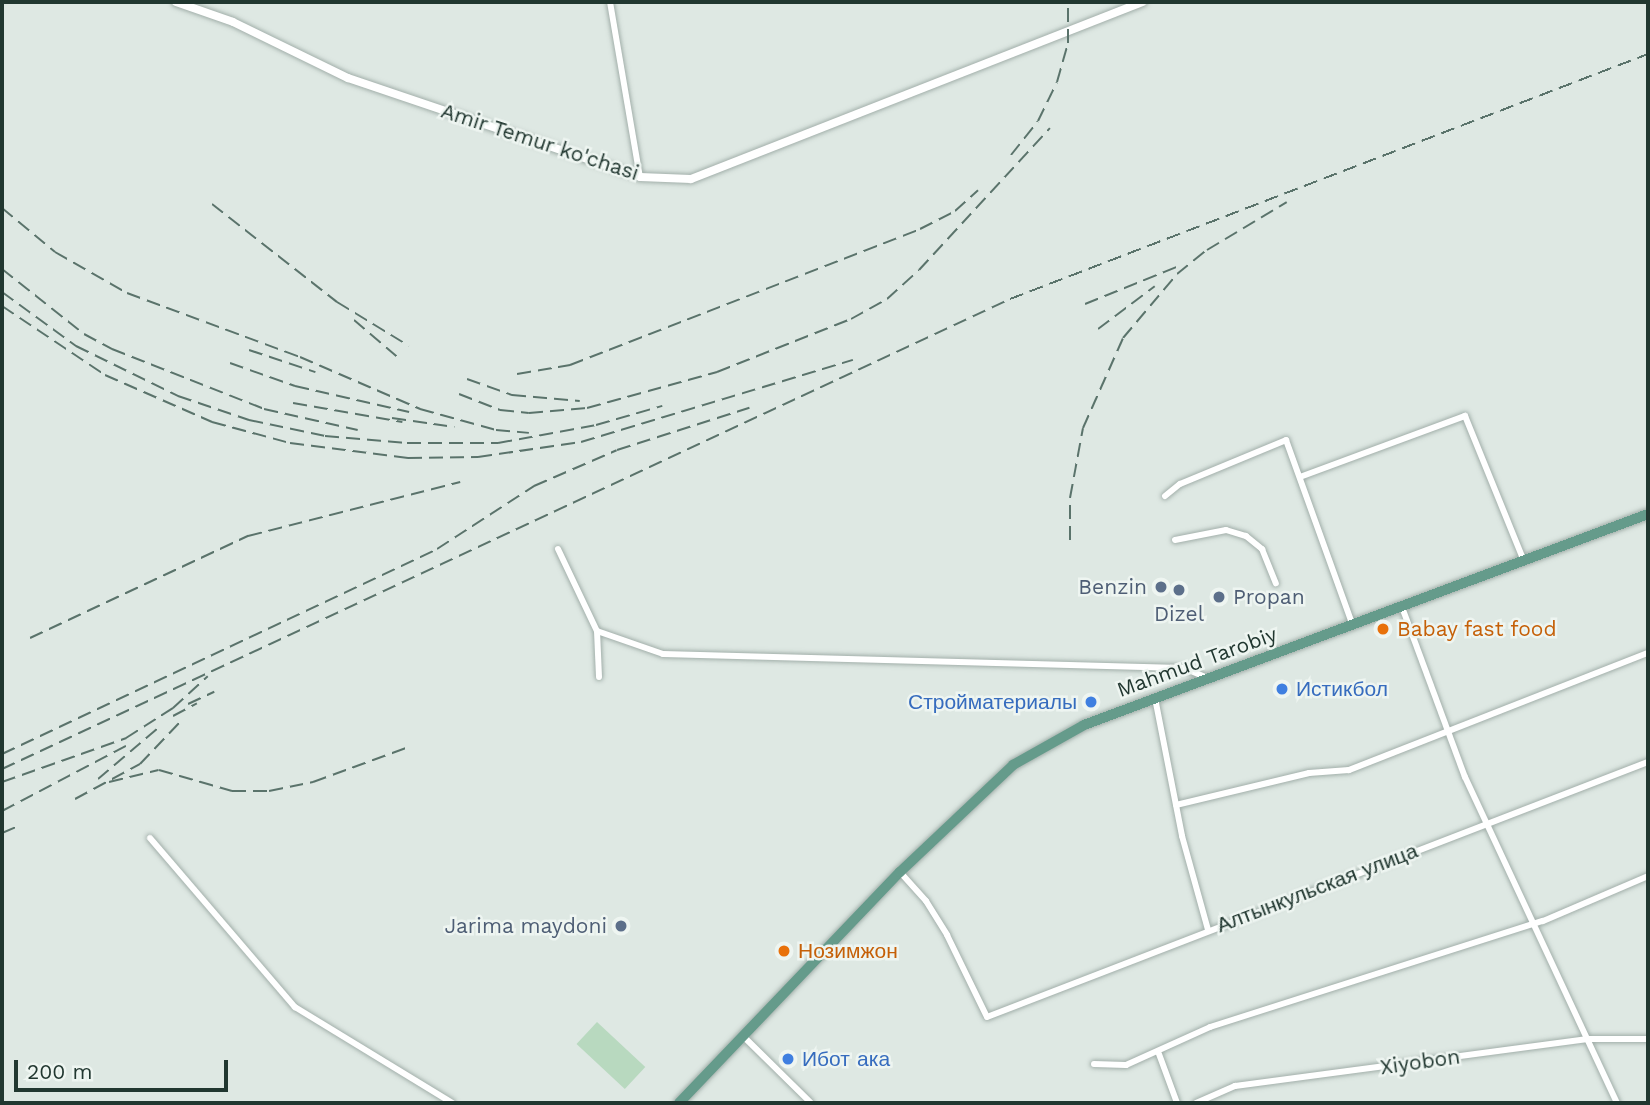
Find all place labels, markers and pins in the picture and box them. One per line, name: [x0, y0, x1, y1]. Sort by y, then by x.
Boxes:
place label: Benzin: [1078, 574, 1147, 600]
marker: Benzin: [1153, 579, 1169, 595]
marker: Dizel: [1171, 582, 1187, 598]
place label: Propan: [1233, 584, 1305, 610]
marker: Propan: [1211, 589, 1227, 605]
place label: Dizel: [1154, 601, 1204, 627]
place label: Babay fast food: [1397, 616, 1558, 642]
marker: Babay fast food: [1375, 621, 1391, 637]
place label: Истикбол: [1296, 676, 1388, 702]
marker: Истикбол: [1274, 681, 1290, 697]
place label: Стройматериалы: [908, 689, 1077, 715]
marker: Стройматериалы: [1083, 694, 1099, 710]
place label: Jarima maydoni: [444, 913, 607, 939]
marker: Jarima maydoni: [613, 918, 629, 934]
place label: Нозимжон: [798, 938, 898, 964]
marker: Нозимжон: [776, 943, 792, 959]
place label: Ибот ака: [802, 1046, 890, 1072]
marker: Ибот ака: [780, 1051, 796, 1067]

